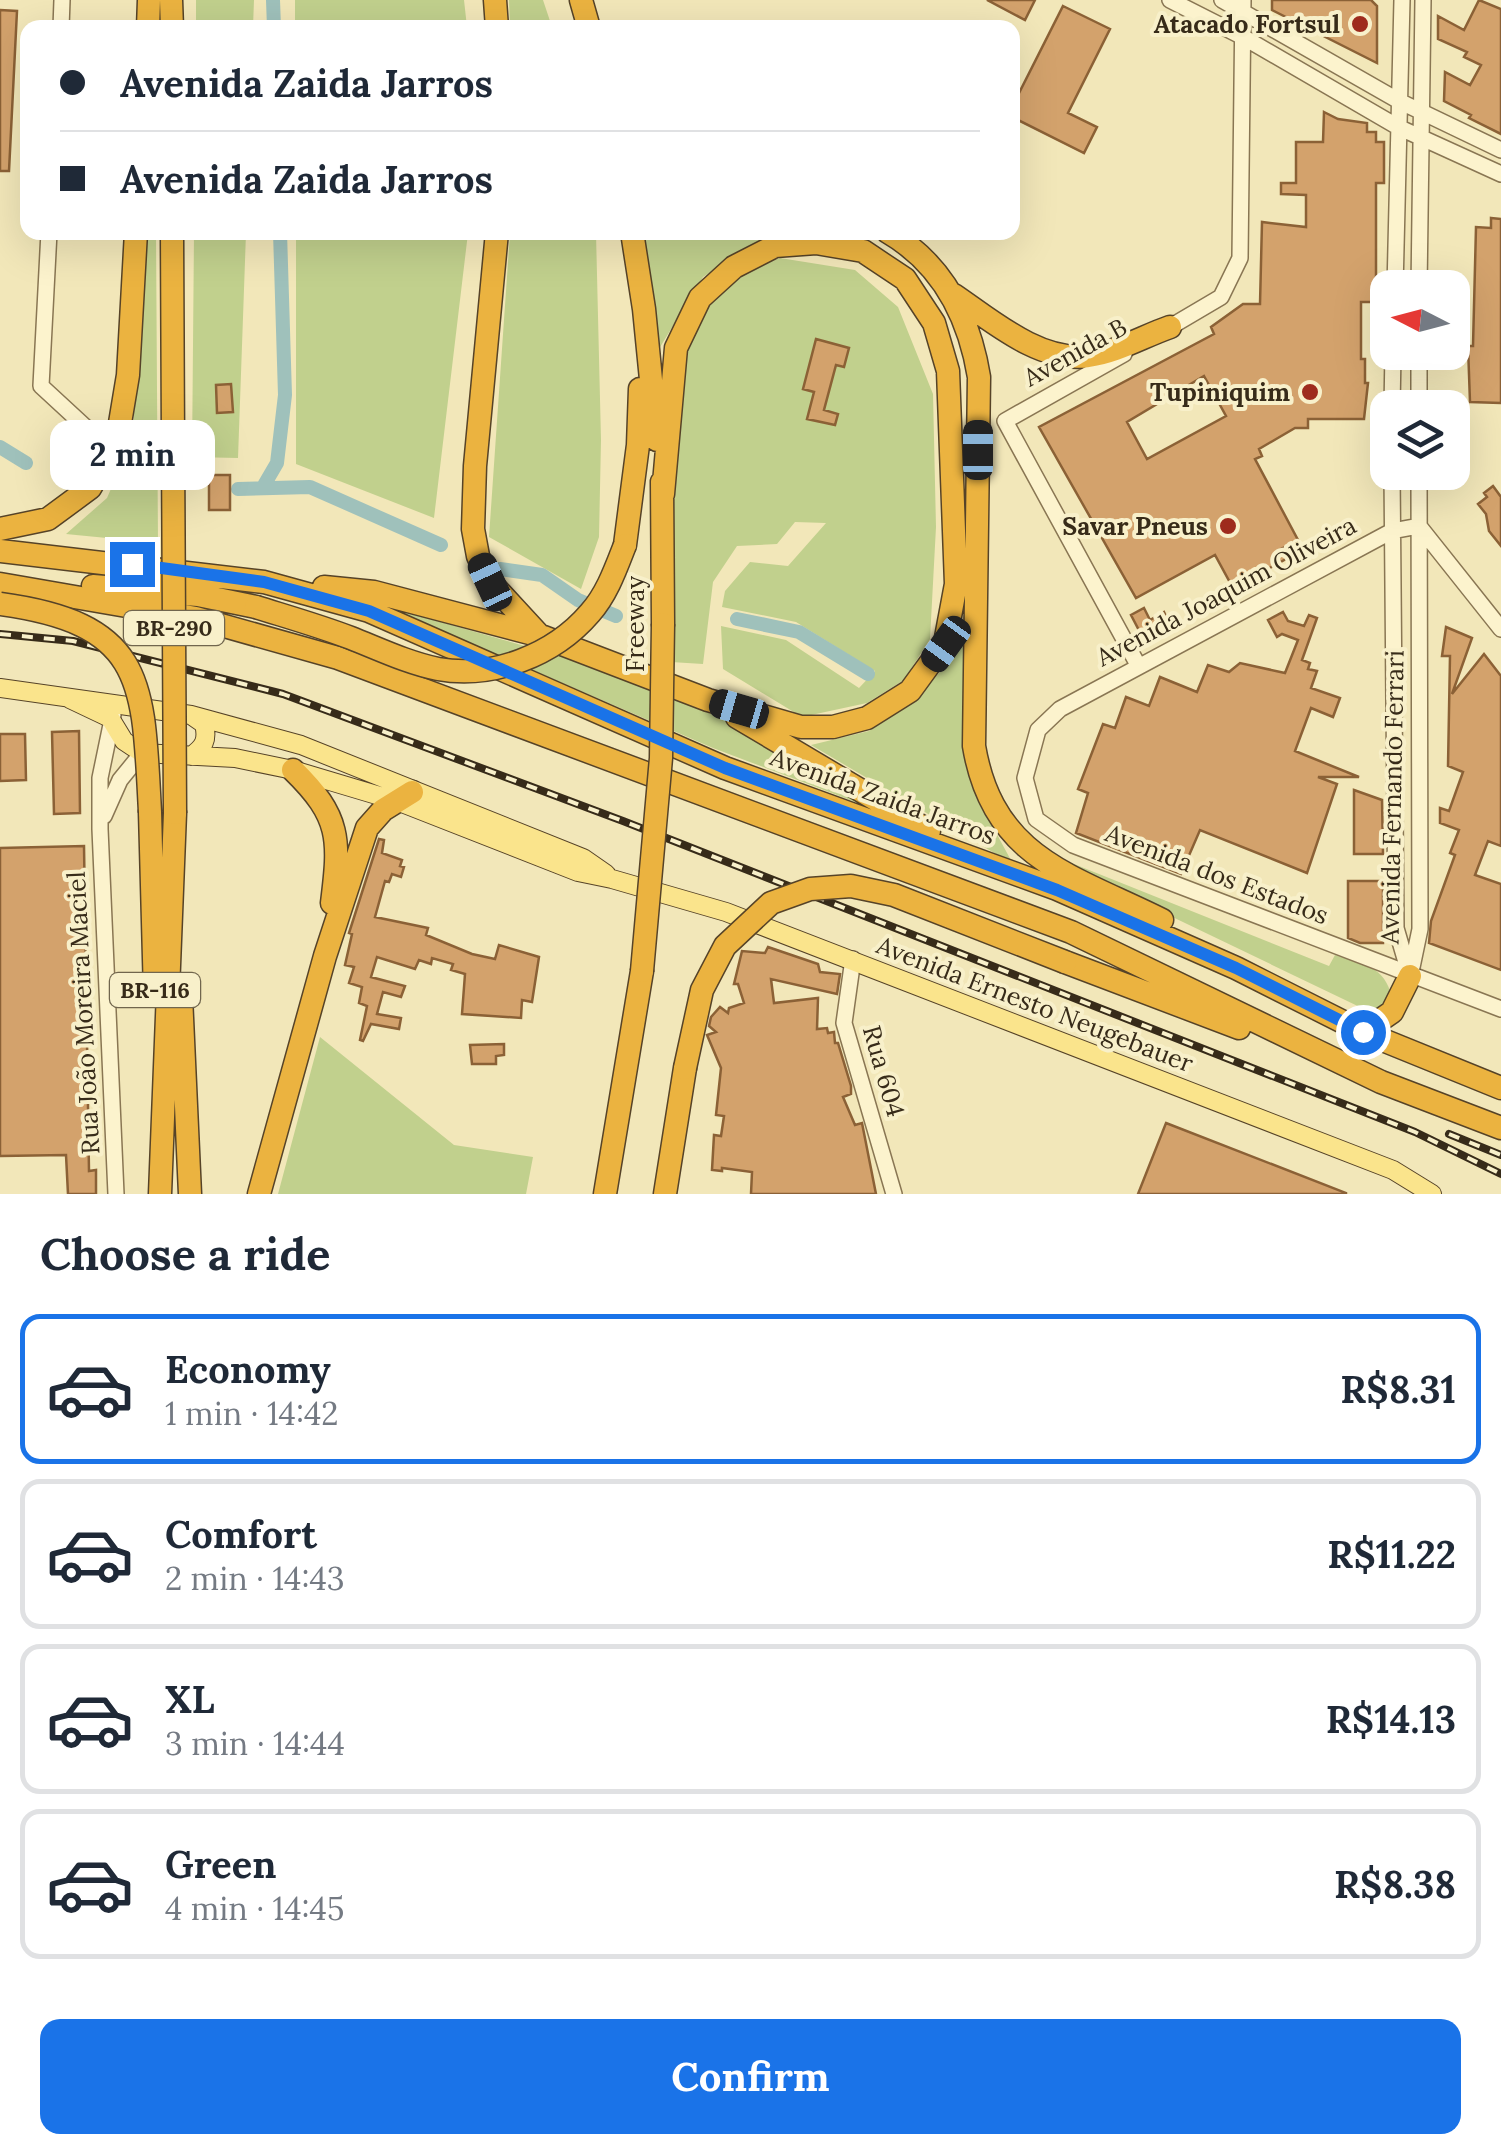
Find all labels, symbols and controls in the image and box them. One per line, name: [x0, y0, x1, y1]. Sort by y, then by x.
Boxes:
place label: Atacado Fortsul: [1154, 8, 1340, 40]
marker: Atacado Fortsul: [1349, 13, 1371, 35]
text: Avenida Zaida Jarros: [120, 59, 493, 107]
text: Avenida Zaida Jarros: [120, 155, 493, 203]
north arrow: [1370, 270, 1470, 370]
map controls: [1370, 270, 1470, 490]
street label: Avenida B: [1017, 311, 1132, 394]
place label: Tupiniquim: [1150, 376, 1290, 408]
marker: Tupiniquim: [1299, 381, 1321, 403]
button: layers: [1370, 390, 1470, 490]
callout: 2 min: [49, 419, 214, 489]
car: [963, 420, 993, 480]
text: 2 min: [90, 434, 175, 475]
street label: Avenida Joaquim Oliveira: [1090, 509, 1362, 674]
place label: Savar Pneus: [1062, 510, 1208, 542]
marker: Savar Pneus: [1217, 515, 1239, 537]
route end: [110, 542, 155, 587]
car: [464, 548, 516, 616]
street label: Freeway: [619, 575, 651, 672]
road number: BR-290: [124, 611, 224, 645]
car: [916, 611, 976, 677]
street label: Avenida Fernando Ferrari: [1373, 650, 1411, 945]
car: [706, 686, 772, 732]
street label: Avenida Zaida Jarros: [765, 740, 1000, 852]
street label: Avenida dos Estados: [1100, 816, 1333, 931]
street label: Rua João Moreira Maciel: [60, 871, 106, 1155]
street label: Avenida Ernesto Neugebauer: [871, 928, 1198, 1079]
road number: BR-116: [110, 973, 200, 1007]
route start: [1341, 1010, 1386, 1055]
street label: Rua 604: [856, 1022, 912, 1120]
text: Choose a ride: [40, 1225, 330, 1282]
icon: car: [45, 1344, 135, 1434]
text: Economy: [165, 1345, 331, 1393]
text: R$8.31: [1340, 1365, 1456, 1413]
text: 1 min · 14:42: [165, 1393, 338, 1434]
icon: car: [45, 1509, 135, 1599]
text: Comfort: [165, 1510, 317, 1558]
text: R$11.22: [1327, 1530, 1456, 1578]
text: 2 min · 14:43: [165, 1558, 345, 1599]
icon: car: [45, 1674, 135, 1764]
text: XL: [165, 1675, 215, 1723]
text: R$14.13: [1326, 1695, 1456, 1743]
text: 3 min · 14:44: [165, 1723, 345, 1764]
icon: car: [45, 1839, 135, 1929]
text: Green: [165, 1840, 277, 1888]
text: R$8.38: [1334, 1860, 1456, 1908]
text: 4 min · 14:45: [165, 1888, 344, 1929]
button: Confirm: [40, 2019, 1461, 2134]

